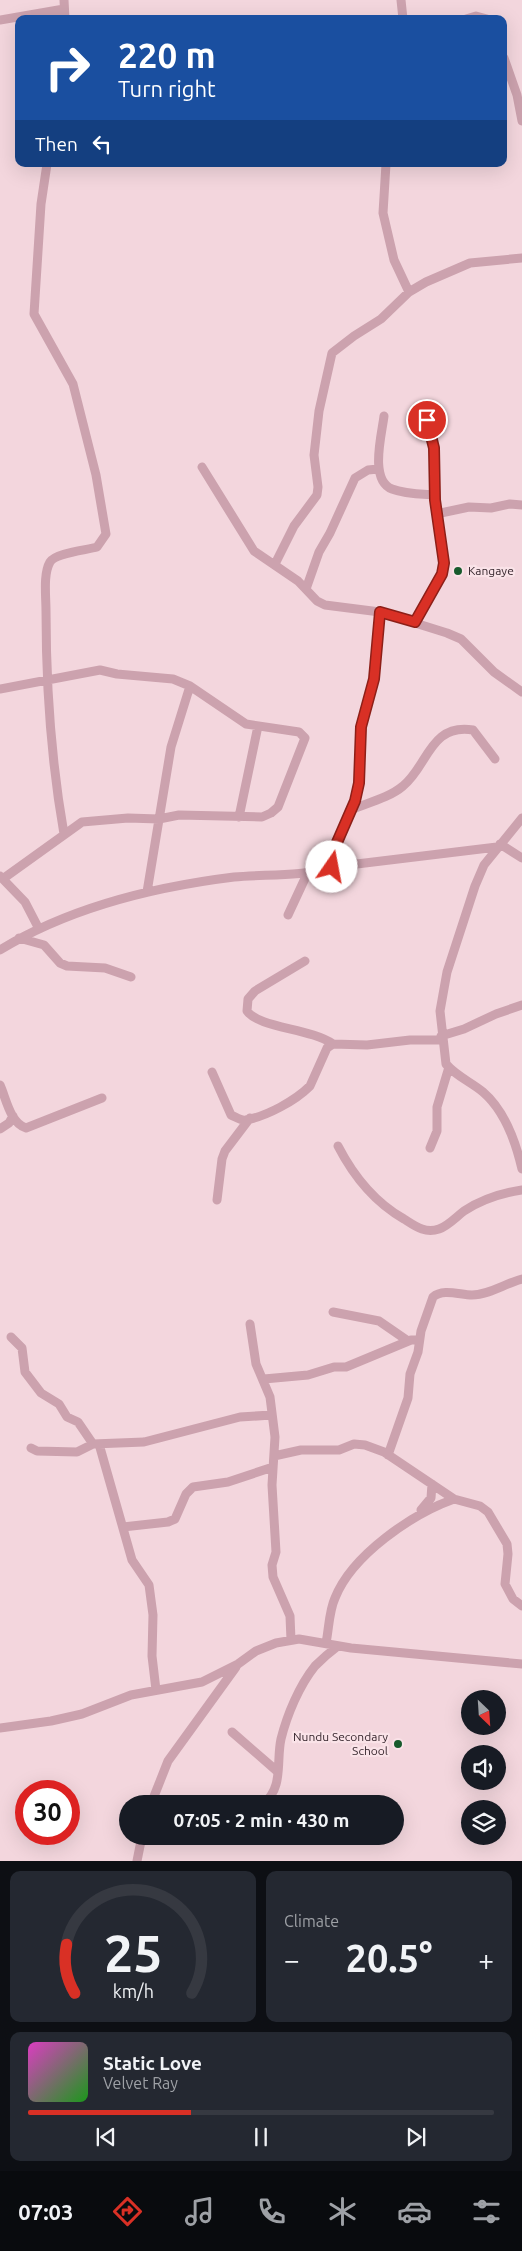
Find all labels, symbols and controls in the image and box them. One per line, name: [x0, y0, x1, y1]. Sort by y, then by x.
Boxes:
icon: right: [35, 35, 100, 100]
text: 220 m: [118, 35, 216, 75]
text: Turn right: [118, 76, 216, 101]
icon: left: [88, 130, 116, 158]
text: Then: [35, 133, 78, 155]
pin: [406, 399, 448, 441]
icon: arrive: [413, 406, 441, 434]
place label: Kangaye: [468, 564, 514, 577]
marker: Kangaye: [452, 565, 464, 577]
position arrow: [305, 840, 357, 892]
north arrow: [461, 1690, 506, 1735]
map controls: [461, 1690, 506, 1845]
place label: Nundu Secondary School: [293, 1730, 388, 1757]
marker: Nundu Secondary School: [392, 1738, 404, 1750]
button: sound: [461, 1745, 506, 1790]
speed limit sign: 30: [15, 1780, 80, 1845]
button: layers: [461, 1800, 506, 1845]
text: 07:05 · 2 min · 430 m: [174, 1809, 349, 1831]
text: Climate: [284, 1912, 339, 1930]
text: 25: [104, 1924, 162, 1982]
text: 20.5°: [345, 1937, 433, 1979]
text: −: [284, 1944, 300, 1975]
text: +: [478, 1944, 494, 1975]
text: km/h: [112, 1981, 154, 2001]
text: Static Love: [103, 2052, 202, 2074]
text: Velvet Ray: [103, 2074, 178, 2092]
icon: previous: [92, 2123, 120, 2151]
icon: pause: [247, 2123, 275, 2151]
icon: next: [402, 2123, 430, 2151]
icon: directions: [110, 2194, 145, 2229]
icon: music: [182, 2194, 217, 2229]
icon: phone: [254, 2194, 289, 2229]
icon: climate: [325, 2194, 360, 2229]
icon: car: [397, 2194, 432, 2229]
icon: filters: [469, 2194, 504, 2229]
text: 07:03: [18, 2199, 73, 2224]

